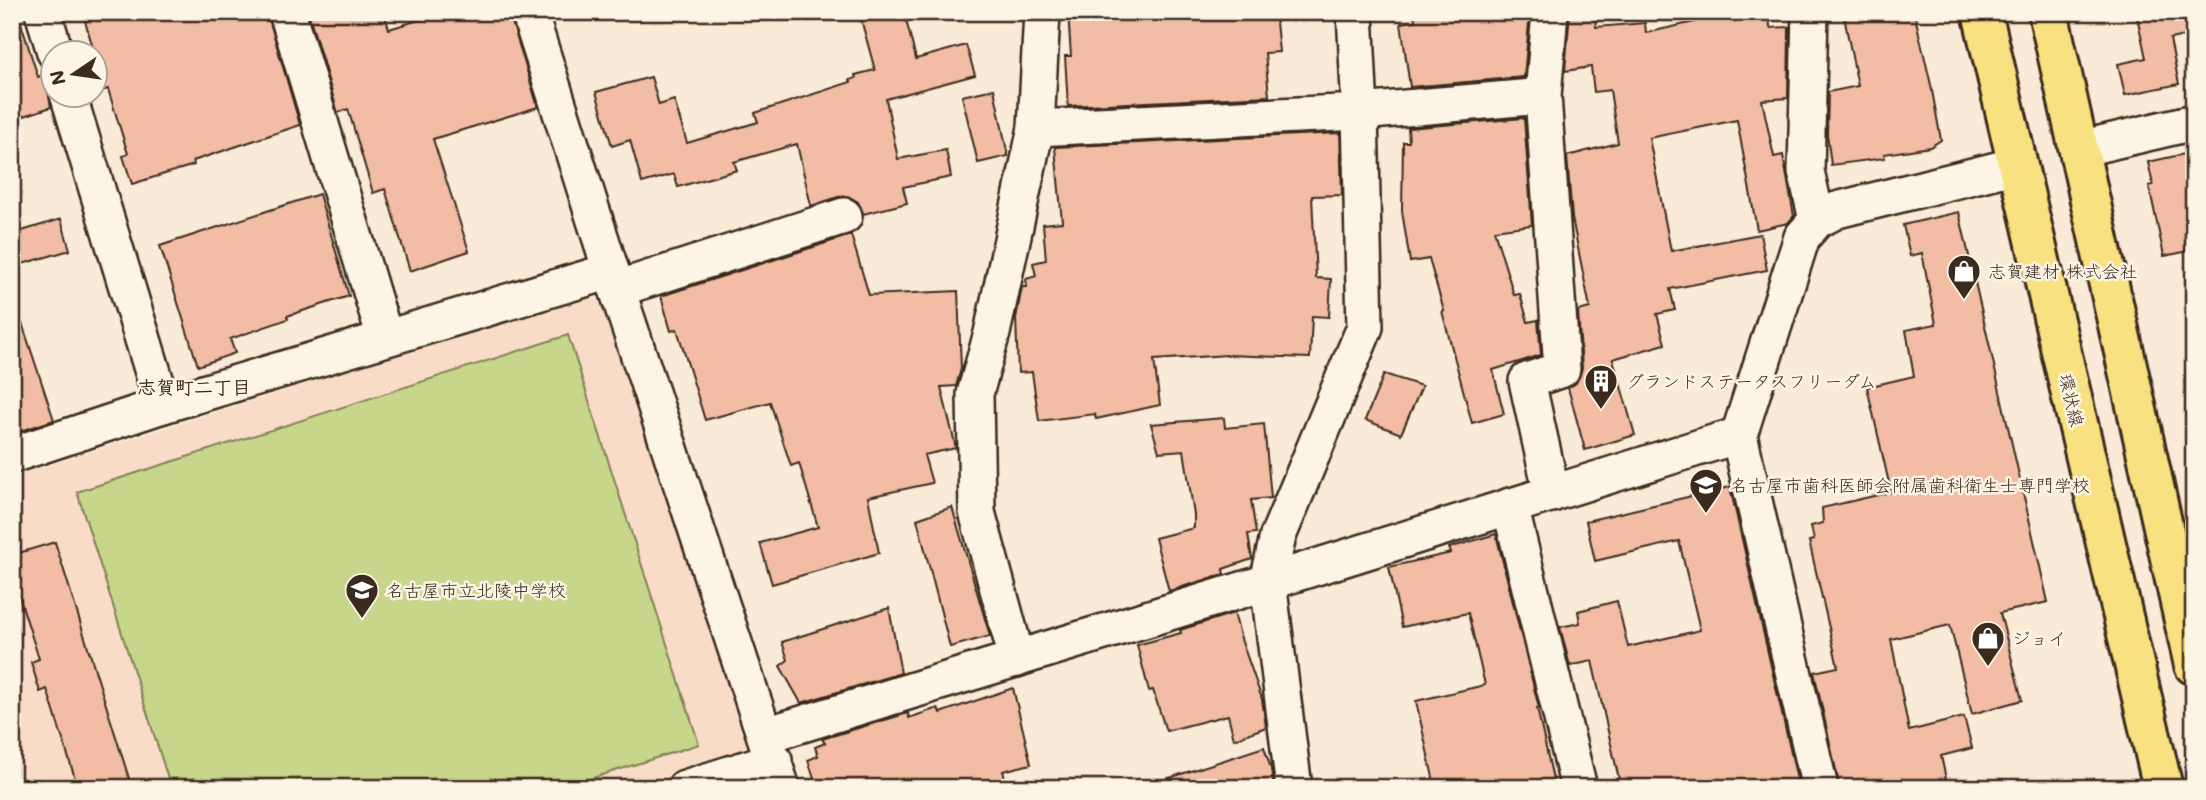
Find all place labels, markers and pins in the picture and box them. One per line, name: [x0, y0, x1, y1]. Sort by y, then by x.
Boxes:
shop icon: 志賀建材 株式会社: [1945, 252, 1983, 301]
place label: 志賀建材 株式会社: [1988, 259, 2138, 283]
building icon: グランドステータスフリーダム: [1582, 362, 1620, 411]
place label: グランドステータスフリーダム: [1626, 369, 1877, 393]
school or university icon: 名古屋市歯科医師会附属歯科衛生士専門学校: [1687, 466, 1725, 515]
place label: 名古屋市歯科医師会附属歯科衛生士専門学校: [1730, 473, 2090, 497]
school or university icon: 名古屋市立北陵中学校: [343, 571, 381, 620]
place label: 名古屋市立北陵中学校: [386, 578, 566, 602]
shop icon: ジョイ: [1969, 619, 2007, 668]
place label: ジョイ: [2012, 626, 2066, 650]

